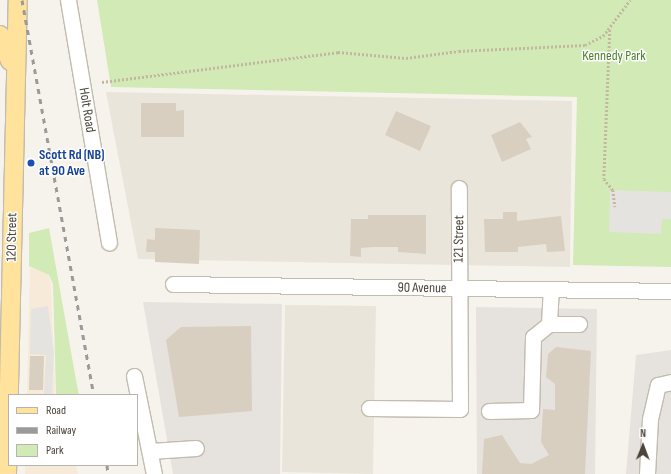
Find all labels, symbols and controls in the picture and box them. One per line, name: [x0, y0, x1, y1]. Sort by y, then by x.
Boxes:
park label: Kennedy Park: [582, 48, 646, 64]
street label: Holt Road: [75, 86, 99, 134]
place label: Scott Rd (NB) at 90 Ave: [39, 147, 104, 180]
marker: Scott Rd (NB) at 90 Ave: [26, 158, 36, 168]
street label: 120 Street: [3, 212, 21, 262]
street label: 121 Street: [450, 215, 468, 263]
street label: 90 Avenue: [397, 279, 447, 297]
legend: [8, 394, 138, 466]
text: Road: [46, 403, 66, 418]
text: Railway: [46, 423, 76, 438]
north arrow: [623, 426, 663, 466]
text: N: [640, 427, 646, 440]
text: Park: [46, 443, 64, 458]

